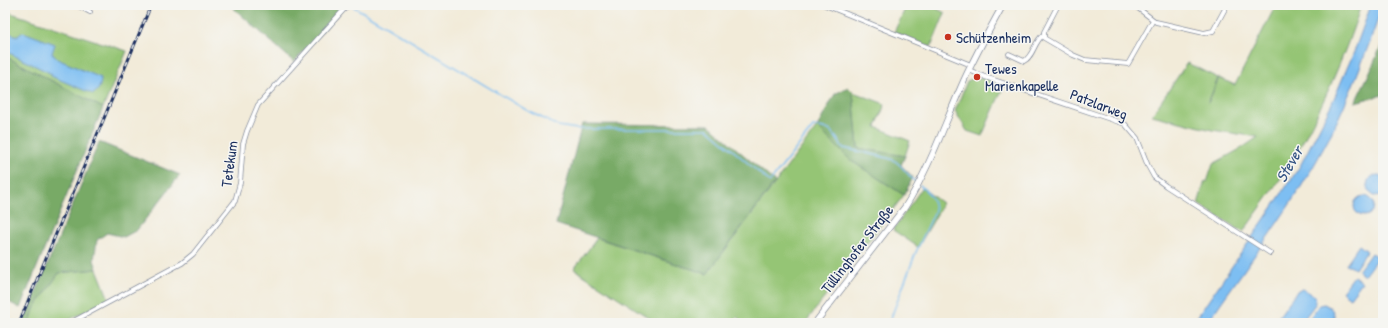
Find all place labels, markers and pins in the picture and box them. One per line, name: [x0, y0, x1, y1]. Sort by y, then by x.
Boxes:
place label: Schützenheim: [956, 27, 1031, 48]
marker: Schützenheim: [943, 32, 953, 42]
place label: Tewes Marienkapelle: [985, 58, 1059, 96]
marker: Tewes Marienkapelle: [972, 72, 982, 82]

